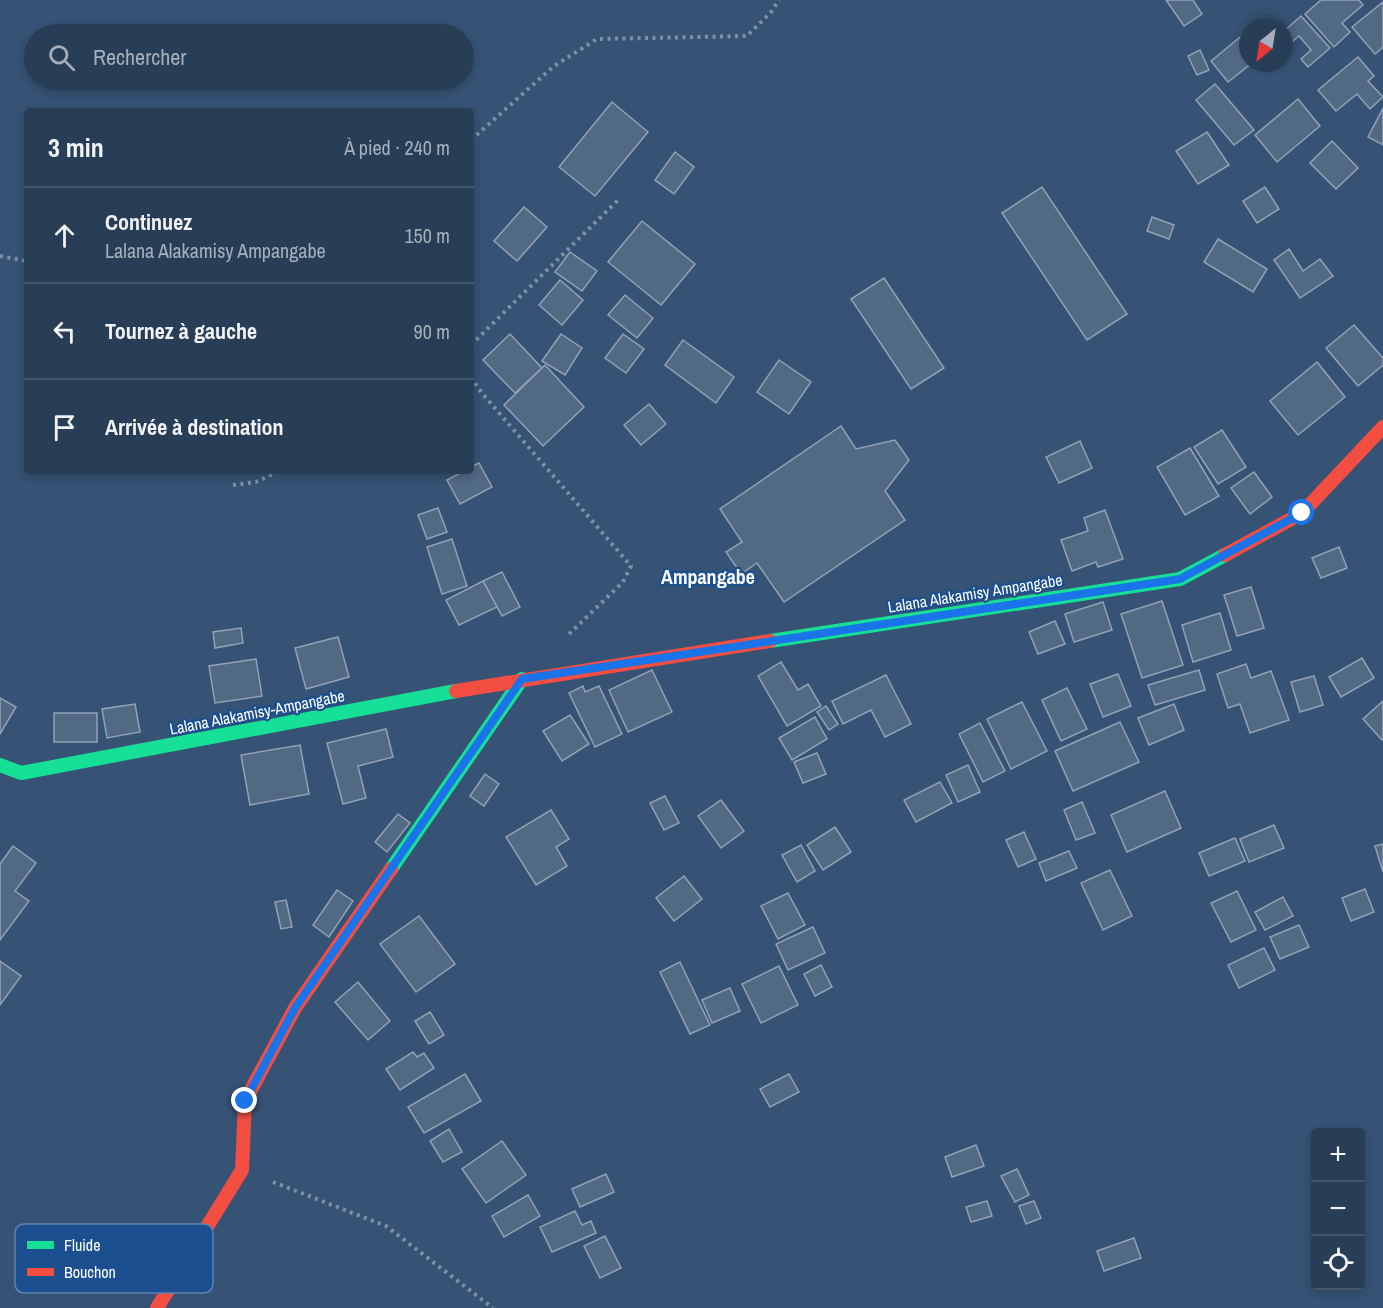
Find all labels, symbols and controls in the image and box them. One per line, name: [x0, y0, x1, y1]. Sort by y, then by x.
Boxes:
north arrow: [1239, 18, 1293, 72]
search box: [24, 24, 474, 90]
icon: search: [45, 41, 78, 74]
text: Rechercher: [93, 42, 186, 72]
text: 3 min: [48, 130, 104, 165]
text: À pied · 240 m: [344, 134, 450, 161]
text: Continuez: [105, 207, 192, 237]
icon: ahead: [48, 219, 81, 252]
text: 150 m: [404, 222, 450, 249]
text: Lalana Alakamisy Ampangabe: [105, 237, 326, 264]
icon: left: [48, 315, 81, 348]
text: Tournez à gauche: [105, 316, 257, 346]
text: 90 m: [414, 318, 450, 345]
icon: arrive: [48, 411, 81, 444]
text: Arrivée à destination: [105, 412, 283, 442]
route start: [1288, 499, 1314, 525]
district label: Ampangabe: [661, 563, 755, 590]
street label: Lalana Alakamisy Ampangabe: [886, 568, 1064, 618]
street label: Lalana Alakamisy-Ampangabe: [168, 684, 346, 740]
route end: [231, 1087, 257, 1113]
map controls: [1311, 1128, 1365, 1290]
button: +: [1311, 1128, 1365, 1182]
button: −: [1311, 1182, 1365, 1236]
legend: [15, 1224, 213, 1293]
text: Fluide: [64, 1234, 100, 1256]
button: locate: [1311, 1236, 1365, 1290]
text: Bouchon: [64, 1261, 116, 1283]

